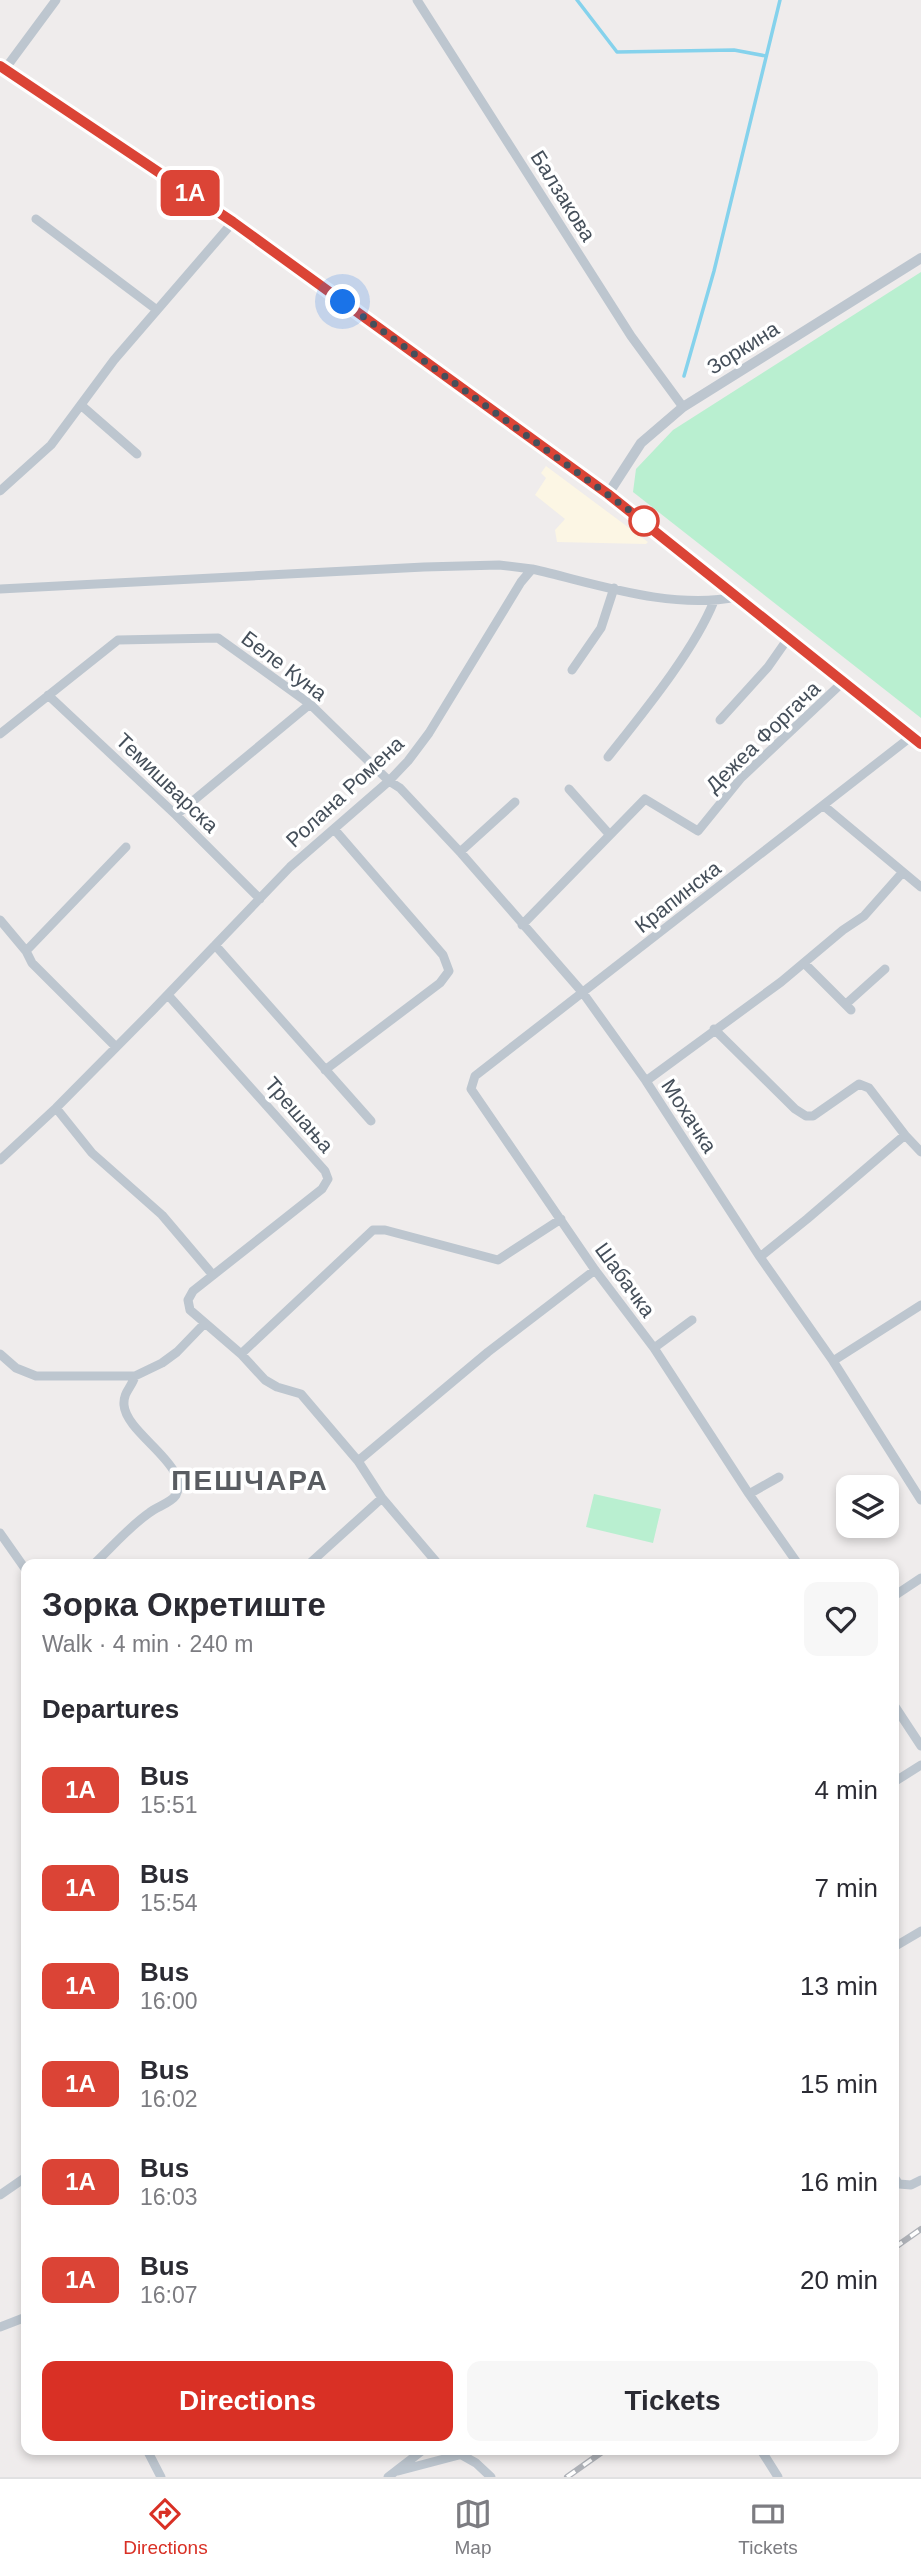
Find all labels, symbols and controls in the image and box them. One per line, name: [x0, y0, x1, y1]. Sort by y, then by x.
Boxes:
street label: Балзакова: [526, 146, 601, 246]
line badge: 1A: [158, 170, 221, 216]
text: 1A: [175, 179, 205, 206]
your location: [325, 284, 360, 319]
street label: Зоркина: [703, 316, 783, 379]
unlabelled marker: [629, 506, 659, 536]
street label: Беле Куна: [237, 626, 332, 705]
street label: Дежеа Форгача: [701, 676, 825, 797]
street label: Темишварска: [112, 728, 223, 837]
street label: Ролана Ромена: [281, 731, 408, 852]
street label: Крапинска: [630, 856, 725, 937]
street label: Трешања: [260, 1072, 339, 1157]
street label: Мохачка: [657, 1075, 722, 1157]
street label: Шабачка: [591, 1238, 660, 1321]
district label: ПЕШЧАРА: [171, 1465, 329, 1496]
map controls: [836, 1475, 899, 1538]
button: layers: [836, 1475, 899, 1538]
button: heart: [804, 1582, 878, 1656]
text: Зорка Окретиште: [42, 1586, 326, 1623]
text: Walk · 4 min · 240 m: [42, 1631, 253, 1657]
text: Departures: [42, 1694, 179, 1724]
text: Bus: [140, 1761, 189, 1791]
text: 4 min: [814, 1775, 878, 1805]
text: 1A: [65, 1776, 96, 1803]
text: 15:51: [140, 1792, 198, 1818]
text: Bus: [140, 1859, 189, 1889]
text: 7 min: [814, 1873, 878, 1903]
text: 1A: [65, 1874, 96, 1901]
text: 15:54: [140, 1890, 198, 1916]
text: Bus: [140, 1957, 189, 1987]
text: 13 min: [800, 1971, 878, 2001]
text: 1A: [65, 1972, 96, 1999]
text: 16:00: [140, 1988, 198, 2014]
text: Bus: [140, 2055, 189, 2085]
text: 15 min: [800, 2069, 878, 2099]
text: 1A: [65, 2070, 96, 2097]
text: 16:02: [140, 2086, 198, 2112]
text: Bus: [140, 2153, 189, 2183]
text: 16 min: [800, 2167, 878, 2197]
text: 1A: [65, 2168, 96, 2195]
text: 16:03: [140, 2184, 198, 2210]
text: Bus: [140, 2251, 189, 2281]
text: 20 min: [800, 2265, 878, 2295]
text: 1A: [65, 2266, 96, 2293]
text: 16:07: [140, 2282, 198, 2308]
button: Directions: [42, 2361, 453, 2441]
button: Tickets: [467, 2361, 878, 2441]
tab: Directions: [123, 2495, 208, 2559]
tab: Map: [454, 2495, 492, 2559]
tab: Tickets: [738, 2495, 798, 2559]

